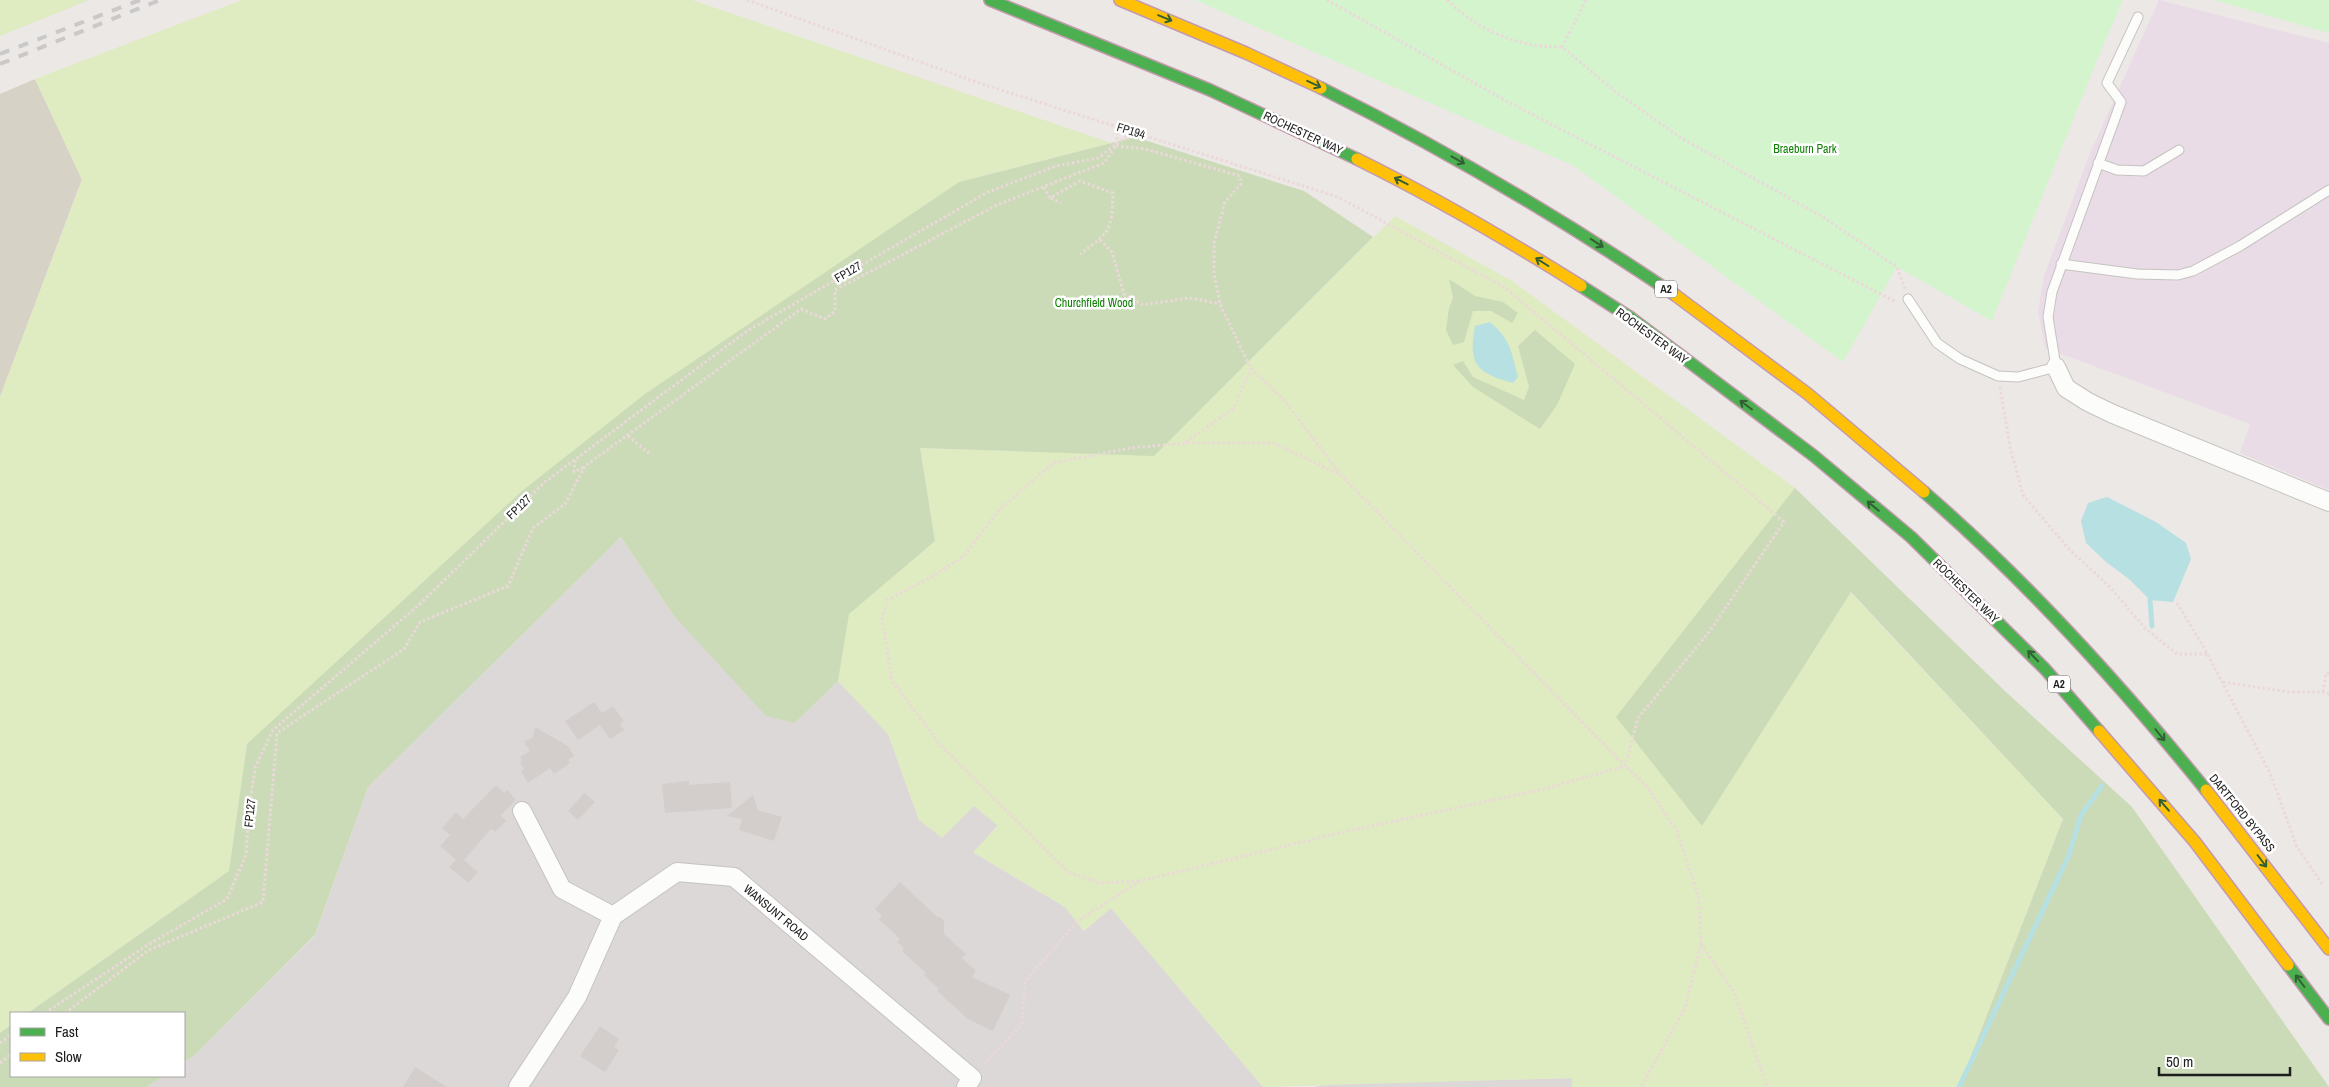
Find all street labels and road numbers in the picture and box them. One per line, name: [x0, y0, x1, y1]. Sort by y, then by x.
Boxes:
street label: ROCHESTER WAY: [1261, 108, 1346, 159]
street label: FP194: [1115, 119, 1148, 143]
street label: FP127: [831, 258, 865, 286]
road number: A2: [1655, 280, 1677, 298]
street label: ROCHESTER WAY: [1613, 304, 1692, 368]
street label: FP127: [503, 491, 535, 523]
street label: ROCHESTER WAY: [1930, 555, 2003, 627]
road number: A2: [2048, 676, 2070, 692]
street label: DARTFORD BYPASS: [2206, 771, 2279, 856]
street label: FP127: [241, 797, 260, 828]
street label: WANSUNT ROAD: [740, 881, 812, 945]

